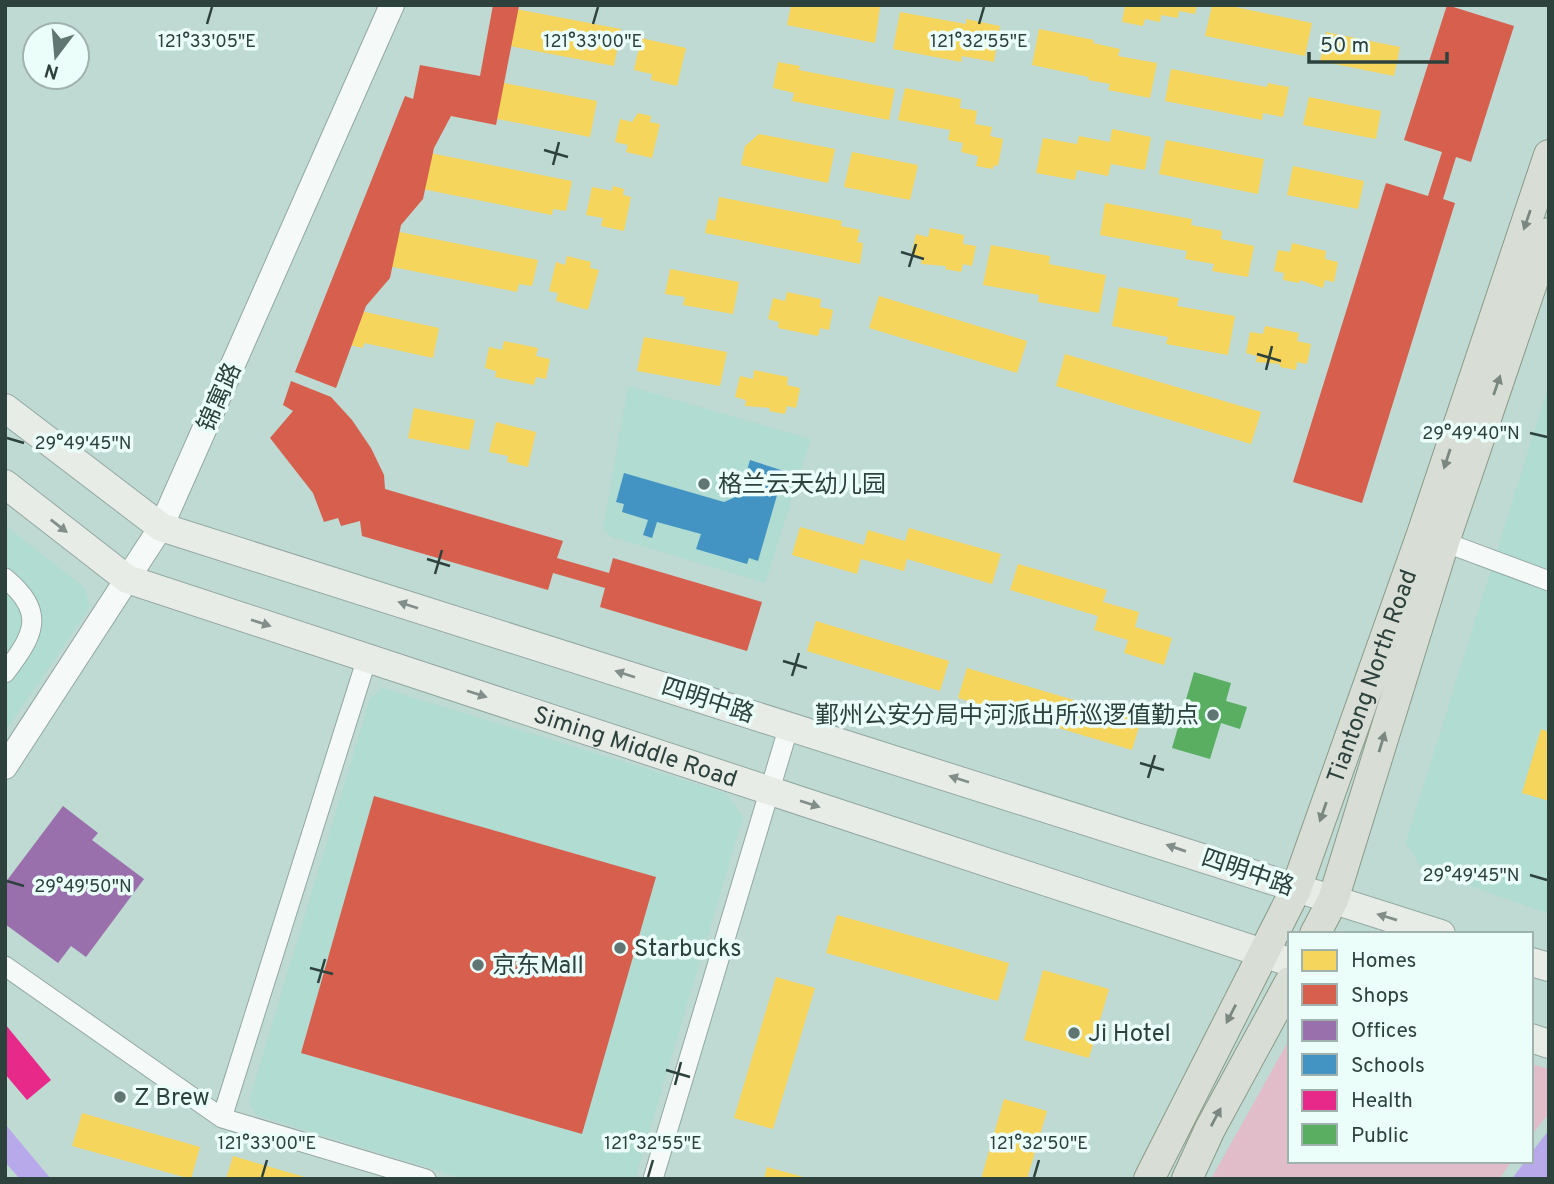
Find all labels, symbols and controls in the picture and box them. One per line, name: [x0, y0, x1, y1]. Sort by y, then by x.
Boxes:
north arrow: [21, 21, 91, 91]
scale bar: [1309, 21, 1447, 65]
text: 121°33'05"E: [158, 31, 256, 54]
text: 121°33'00"E: [544, 31, 642, 54]
text: 121°32'55"E: [930, 31, 1028, 54]
text: 50 m: [1320, 33, 1369, 60]
text: N: [42, 57, 62, 84]
one-way arrow: [1521, 209, 1532, 230]
street label: 锦寓路: [192, 359, 249, 437]
one-way arrow: [1492, 374, 1503, 395]
text: 29°49'40"N: [1422, 423, 1520, 446]
text: 29°49'45"N: [35, 433, 132, 456]
one-way arrow: [1441, 448, 1452, 469]
place label: 格兰云天幼儿园: [718, 471, 886, 501]
marker: 格兰云天幼儿园: [696, 476, 712, 492]
one-way arrow: [50, 518, 68, 532]
street label: Tiantong North Road: [1322, 566, 1425, 788]
one-way arrow: [397, 599, 418, 610]
one-way arrow: [251, 618, 272, 629]
one-way arrow: [614, 668, 635, 678]
street label: 四明中路: [657, 673, 758, 731]
one-way arrow: [467, 689, 488, 700]
street label: Siming Middle Road: [529, 701, 741, 796]
place label: 鄞州公安分局中河派出所巡逻值勤点: [815, 702, 1199, 732]
marker: 鄞州公安分局中河派出所巡逻值勤点: [1205, 707, 1221, 723]
one-way arrow: [1378, 731, 1388, 752]
one-way arrow: [948, 773, 969, 784]
one-way arrow: [799, 799, 820, 809]
one-way arrow: [1318, 802, 1329, 823]
one-way arrow: [1165, 842, 1186, 853]
street label: 四明中路: [1197, 844, 1298, 904]
text: 29°49'45"N: [1423, 865, 1520, 888]
text: 29°49'50"N: [34, 876, 132, 899]
one-way arrow: [1377, 911, 1398, 922]
legend: [1288, 932, 1533, 1163]
place label: Starbucks: [634, 935, 742, 965]
marker: Starbucks: [612, 940, 628, 956]
text: Homes: [1351, 948, 1416, 975]
place label: 京东Mall: [492, 952, 584, 982]
marker: 京东Mall: [470, 957, 486, 973]
text: Shops: [1351, 983, 1409, 1010]
one-way arrow: [1225, 1004, 1236, 1024]
text: Offices: [1351, 1018, 1417, 1045]
place label: Ji Hotel: [1088, 1020, 1171, 1050]
marker: Ji Hotel: [1066, 1025, 1082, 1041]
text: Schools: [1351, 1053, 1425, 1080]
place label: Z Brew: [134, 1084, 210, 1114]
text: Health: [1351, 1088, 1413, 1115]
marker: Z Brew: [112, 1089, 128, 1105]
one-way arrow: [1210, 1108, 1222, 1127]
text: Public: [1351, 1123, 1409, 1150]
text: 121°33'00"E: [218, 1133, 316, 1156]
text: 121°32'55"E: [604, 1133, 702, 1156]
text: 121°32'50"E: [990, 1133, 1088, 1156]

